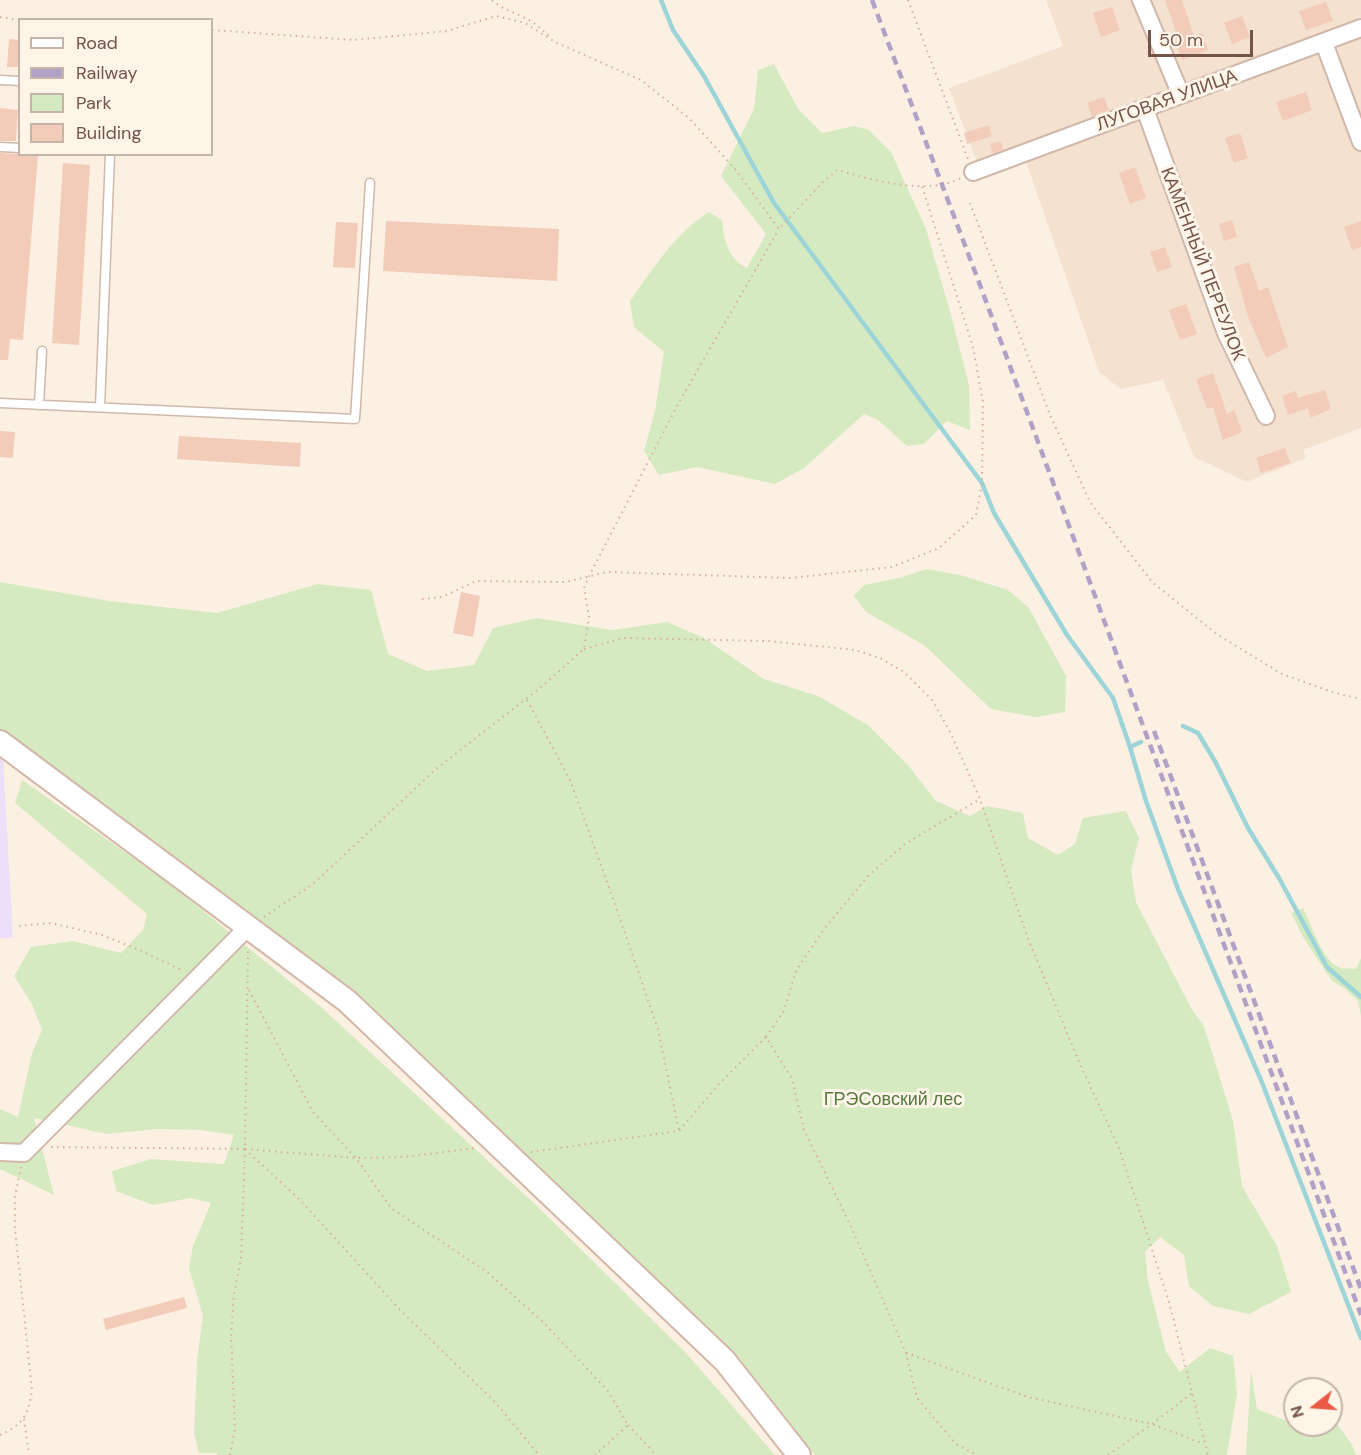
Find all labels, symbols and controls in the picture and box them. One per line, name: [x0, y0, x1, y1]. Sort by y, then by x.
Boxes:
legend: [18, 18, 213, 156]
scale bar: [1151, 18, 1256, 56]
text: 50 m: [1159, 28, 1203, 52]
text: Road: [76, 31, 118, 55]
text: Railway: [76, 61, 138, 85]
street label: ЛУГОВАЯ УЛИЦА: [1094, 66, 1240, 136]
text: Park: [76, 91, 112, 115]
text: Building: [76, 121, 141, 145]
street label: КАМЕННЫЙ ПЕРЕУЛОК: [1155, 164, 1249, 364]
park label: ГРЭСовский лес: [824, 1089, 962, 1111]
north arrow: [1283, 1377, 1343, 1437]
text: N: [1285, 1403, 1309, 1420]

